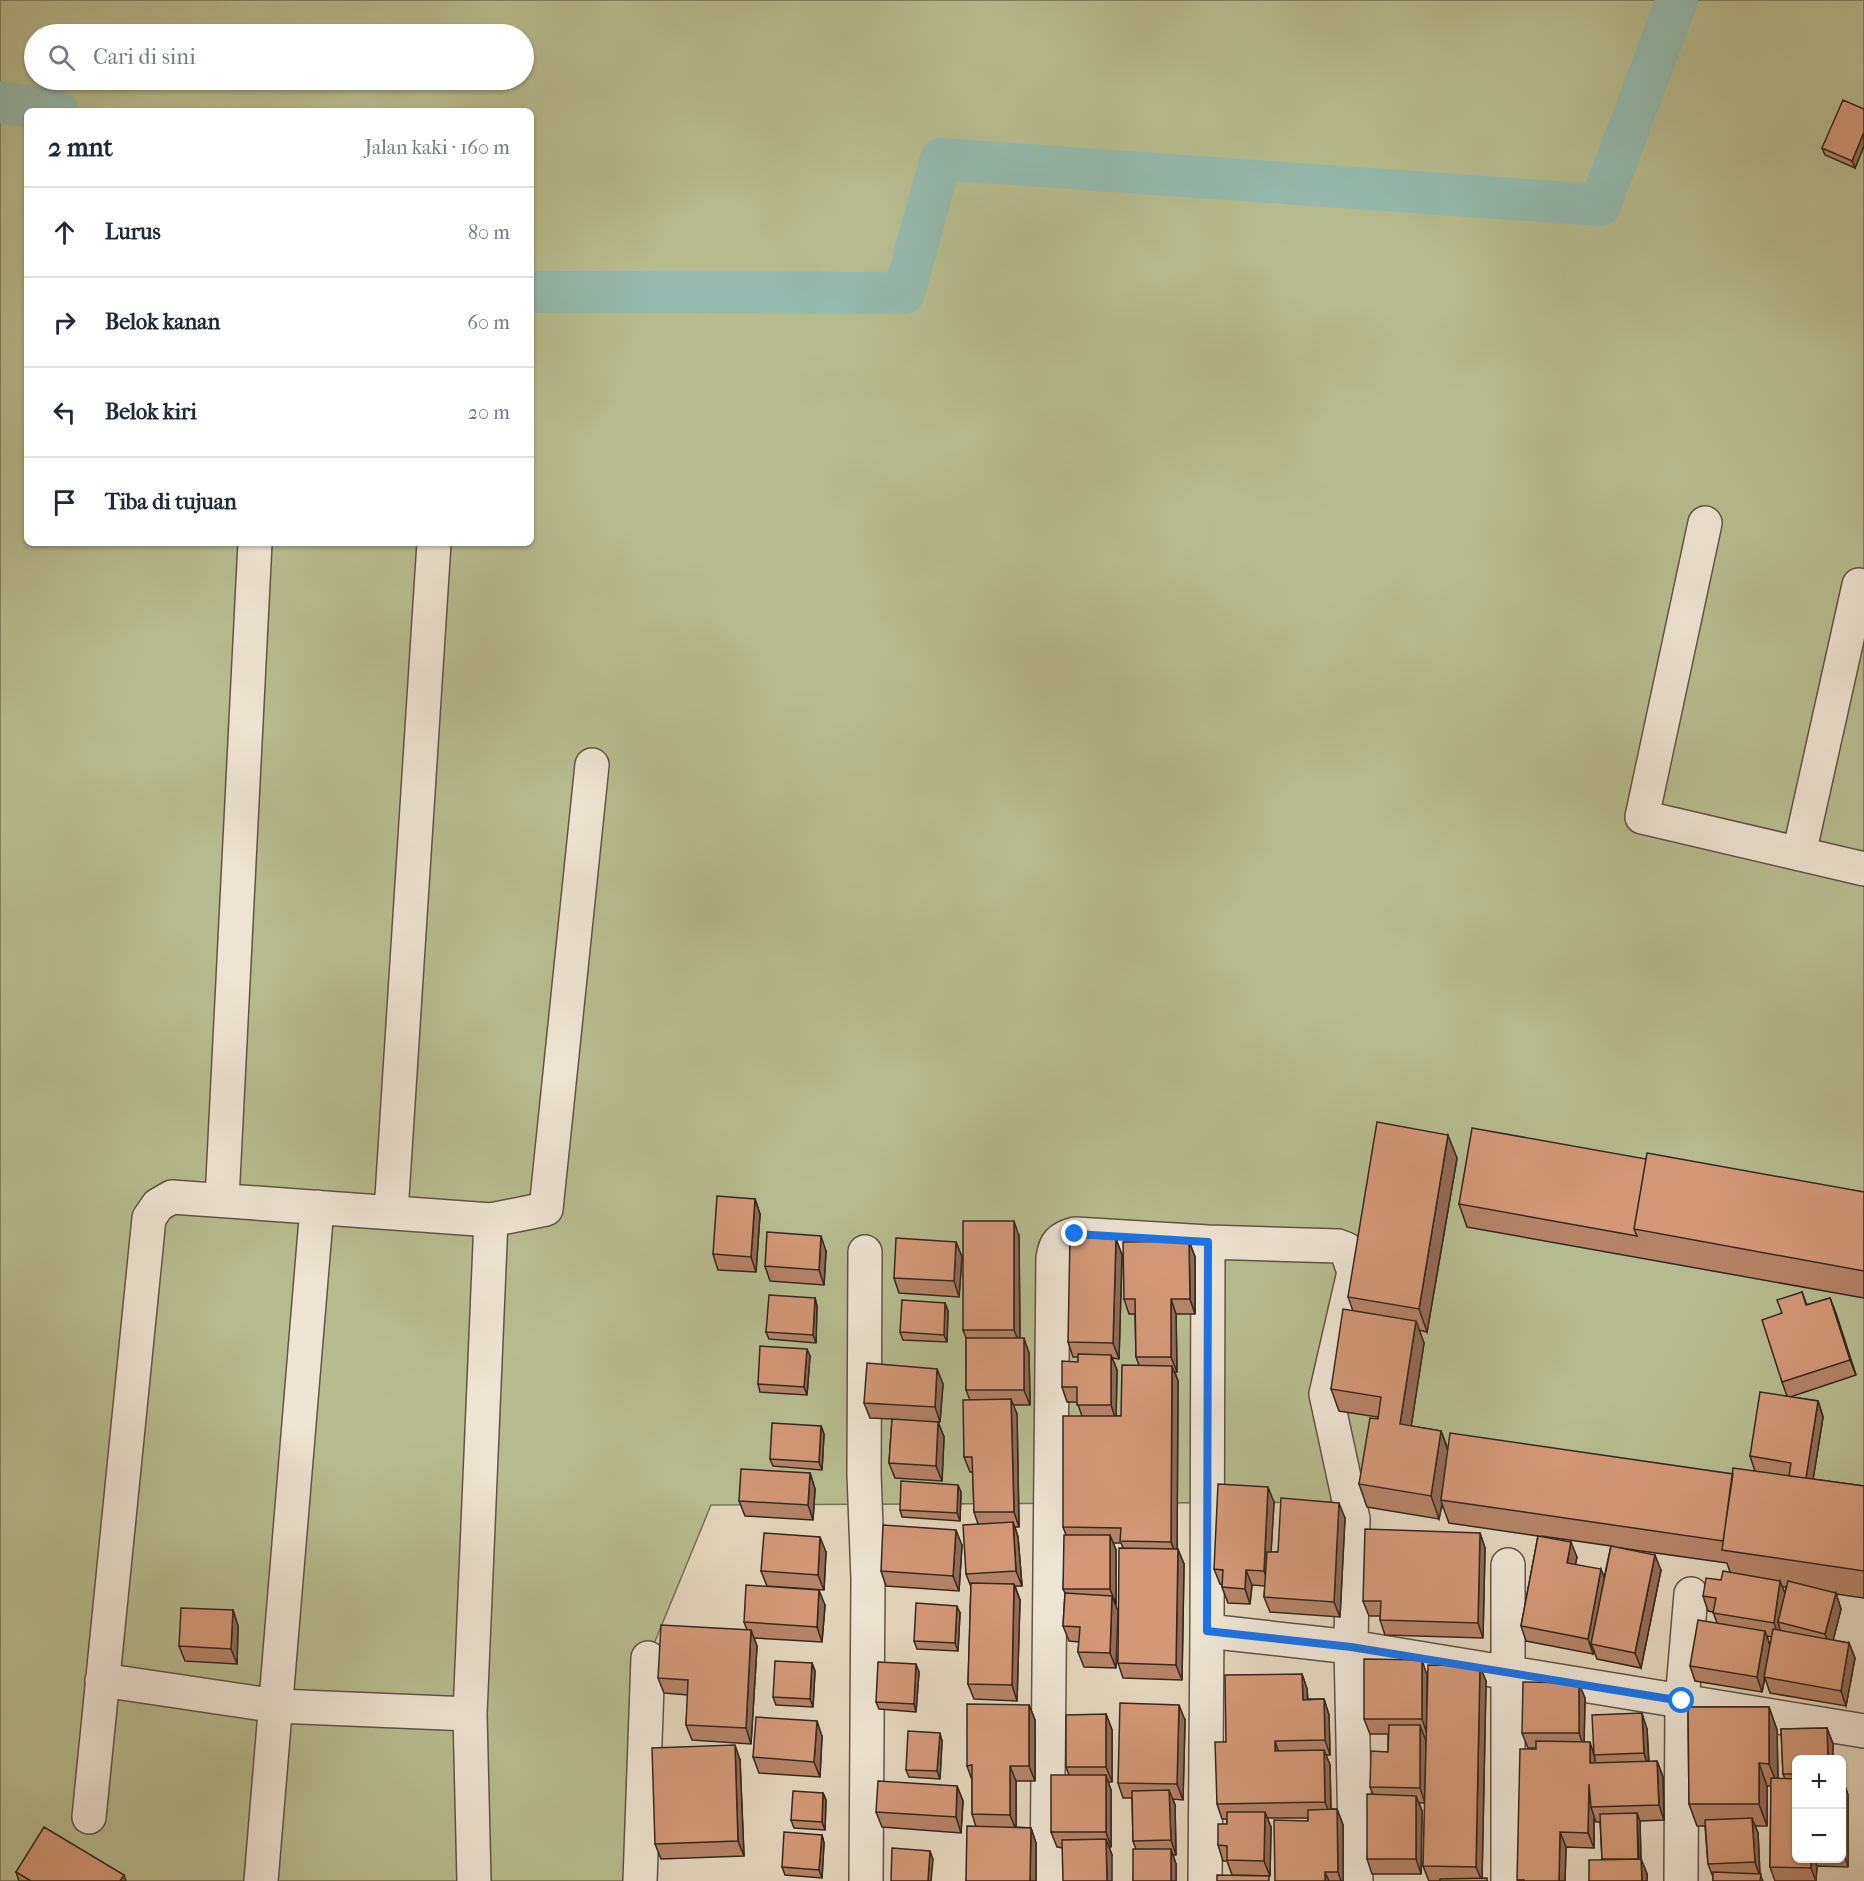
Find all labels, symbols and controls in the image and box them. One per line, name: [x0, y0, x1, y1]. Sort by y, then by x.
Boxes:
search box: [24, 24, 534, 90]
icon: search: [45, 41, 78, 74]
text: Cari di sini: [93, 44, 196, 70]
text: 2 mnt: [48, 132, 113, 163]
text: Jalan kaki · 160 m: [365, 136, 510, 159]
icon: ahead: [48, 216, 81, 249]
text: Lurus: [105, 219, 161, 245]
text: 80 m: [468, 221, 510, 244]
icon: right: [48, 306, 81, 339]
text: Belok kanan: [105, 309, 220, 335]
text: 60 m: [467, 311, 510, 334]
icon: left: [48, 396, 81, 429]
text: Belok kiri: [105, 399, 197, 425]
text: 20 m: [468, 401, 510, 424]
icon: arrive: [48, 486, 81, 519]
text: Tiba di tujuan: [105, 489, 237, 515]
route end: [1061, 1220, 1087, 1246]
route start: [1668, 1687, 1694, 1713]
map controls: [1792, 1755, 1846, 1863]
button: +: [1792, 1755, 1846, 1809]
button: −: [1792, 1809, 1846, 1863]

